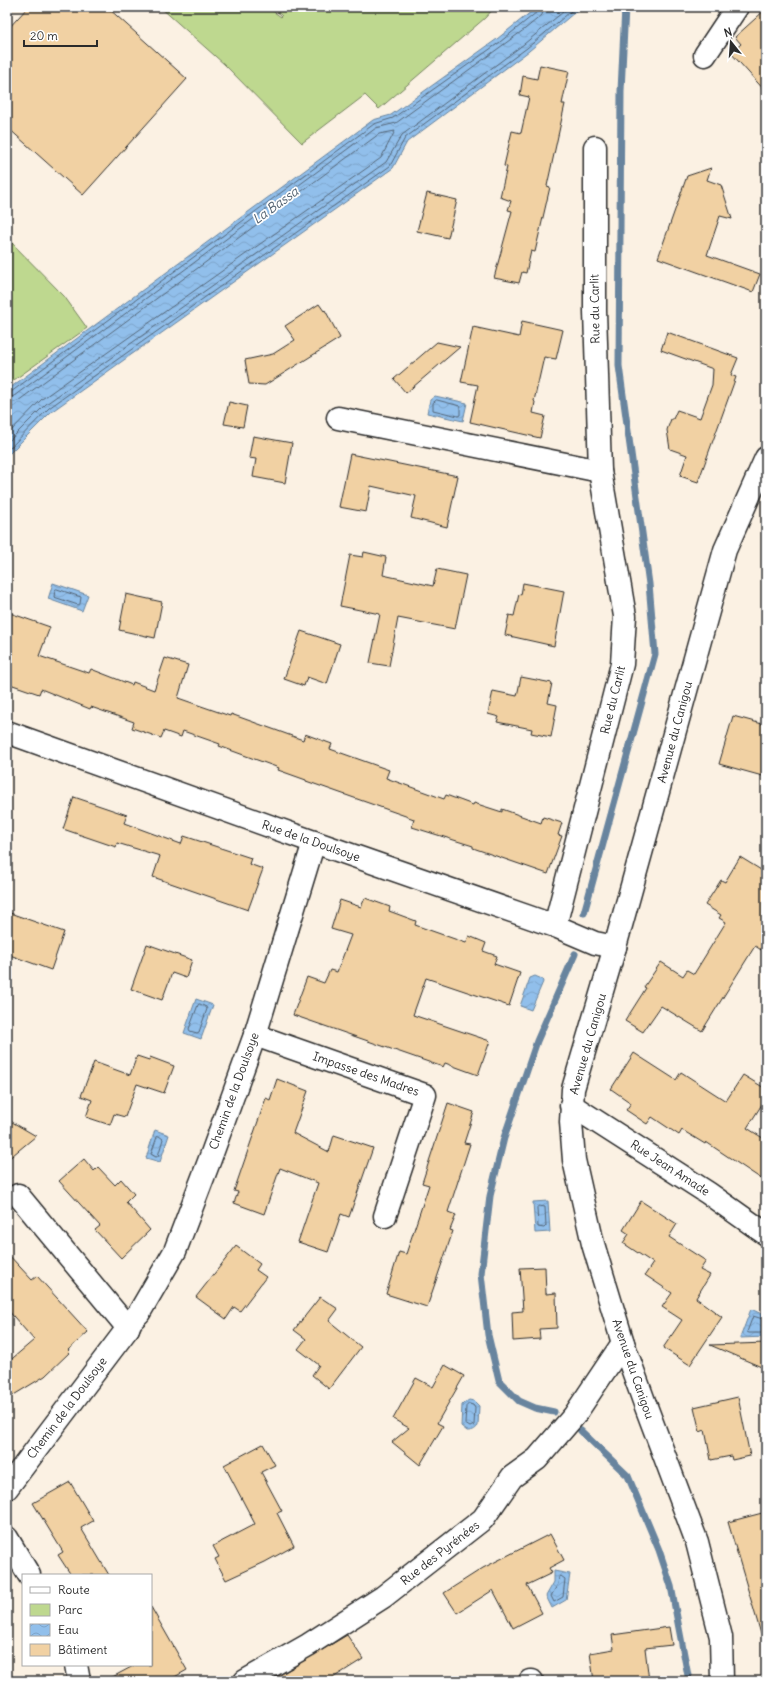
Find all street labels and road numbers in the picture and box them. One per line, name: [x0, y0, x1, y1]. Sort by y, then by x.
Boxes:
street label: Rue du Carlit: [586, 274, 603, 344]
street label: Rue du Carlit: [597, 664, 628, 736]
street label: Avenue du Canigou: [654, 679, 695, 784]
street label: Rue de la Doulsoye: [260, 817, 362, 864]
street label: Avenue du Canigou: [566, 991, 609, 1096]
street label: Chemin de la Doulsoye: [205, 1030, 262, 1151]
street label: Impasse des Madres: [311, 1048, 421, 1099]
street label: Rue Jean Amade: [628, 1136, 713, 1199]
street label: Avenue du Canigou: [609, 1317, 658, 1421]
street label: Chemin de la Doulsoye: [23, 1354, 110, 1462]
street label: Rue des Pyrénées: [397, 1517, 482, 1588]

